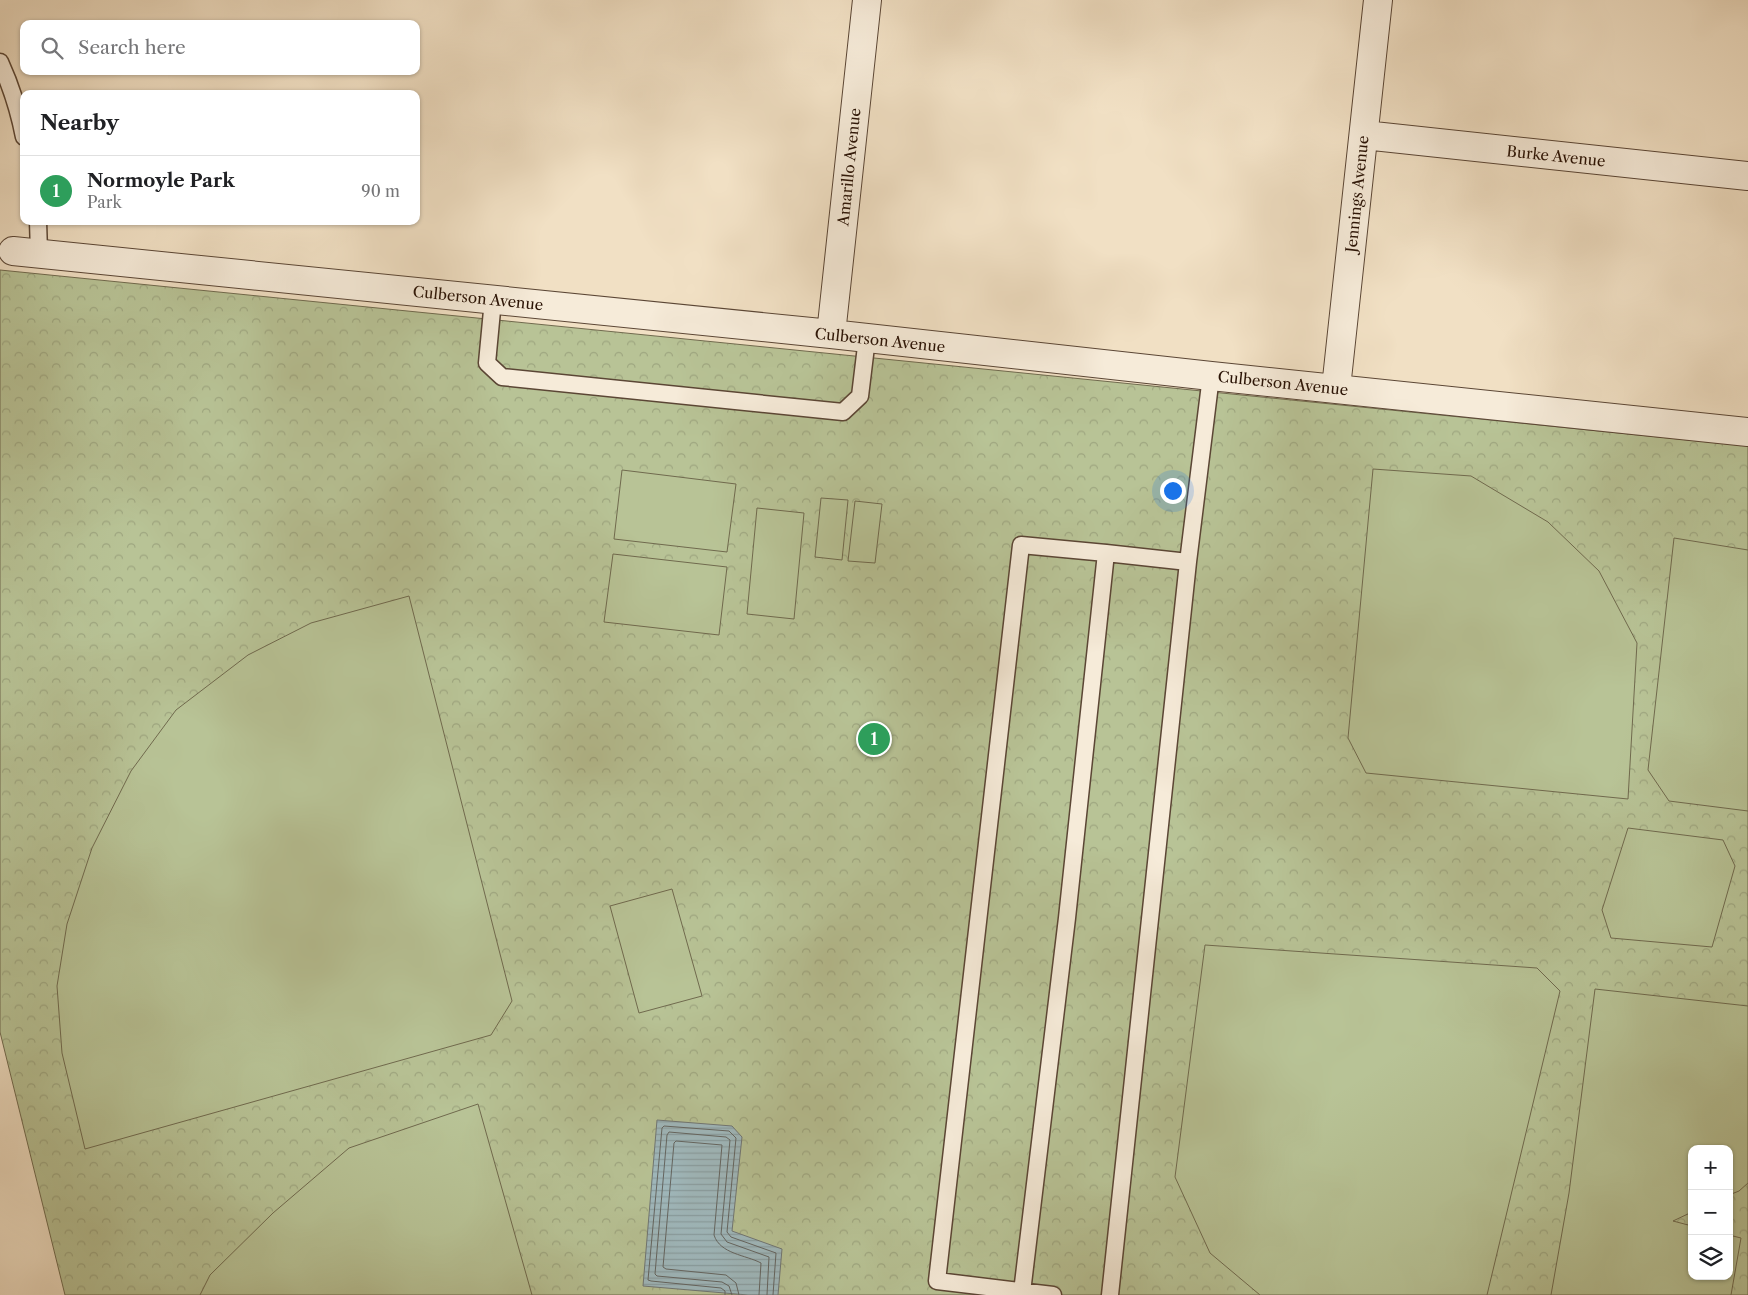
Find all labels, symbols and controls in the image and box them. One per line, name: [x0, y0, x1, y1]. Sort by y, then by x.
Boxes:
search box: [20, 20, 420, 75]
icon: search: [38, 34, 66, 62]
text: Search here: [78, 36, 186, 59]
street label: Amarillo Avenue: [833, 107, 865, 228]
text: Nearby: [40, 110, 119, 135]
street label: Jennings Avenue: [1341, 135, 1373, 255]
street label: Burke Avenue: [1506, 141, 1606, 171]
text: Normoyle Park: [87, 169, 235, 192]
text: 1: [52, 181, 60, 201]
text: 90 m: [361, 181, 400, 201]
text: Park: [87, 192, 122, 212]
street label: Culberson Avenue: [412, 282, 544, 314]
street label: Culberson Avenue: [814, 324, 946, 356]
street label: Culberson Avenue: [1217, 367, 1349, 399]
your location: [1160, 478, 1186, 504]
pin: 1: [858, 720, 890, 758]
map controls: [1688, 1145, 1733, 1280]
button: +: [1688, 1145, 1733, 1190]
button: −: [1688, 1190, 1733, 1235]
button: layers: [1688, 1235, 1733, 1280]

